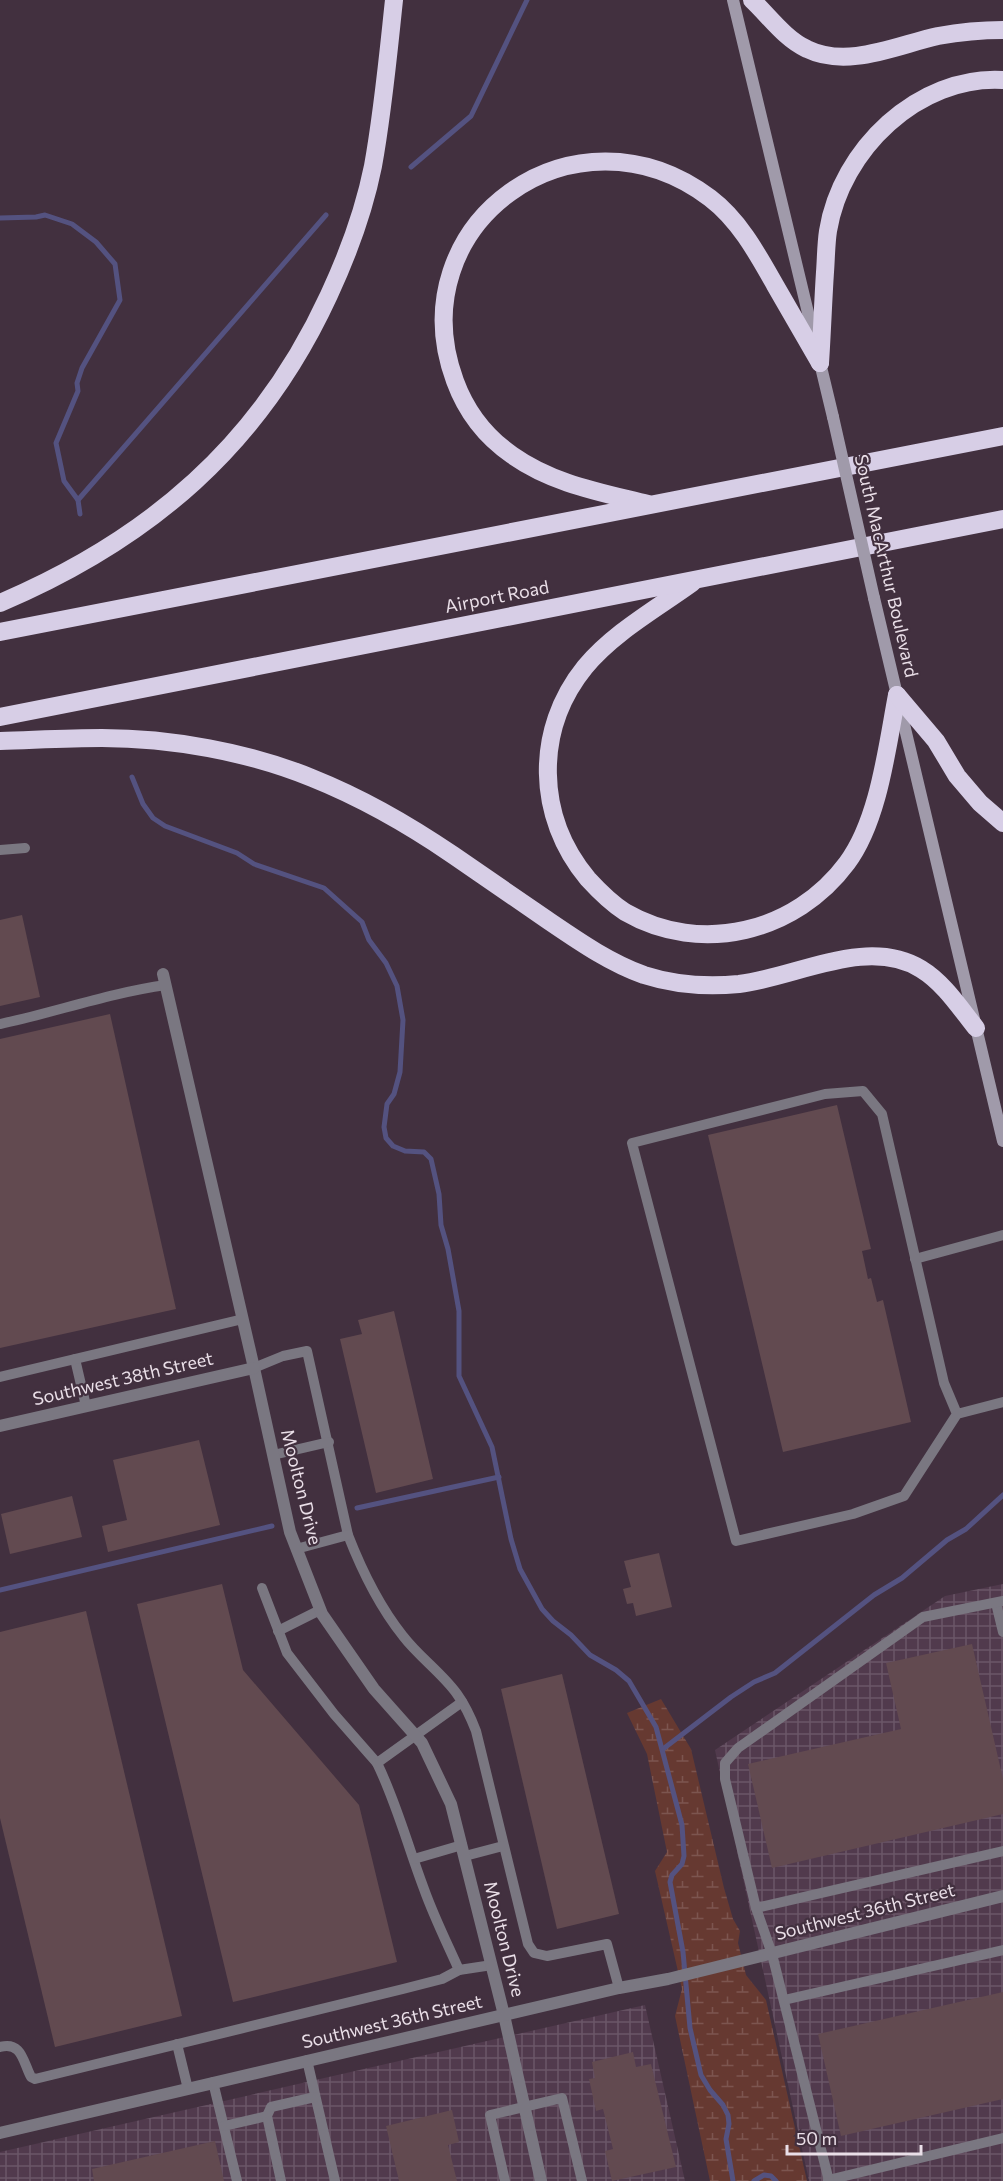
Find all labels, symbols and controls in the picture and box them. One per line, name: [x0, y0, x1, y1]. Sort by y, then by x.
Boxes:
street label: South MacArthur Boulevard: [851, 452, 923, 679]
street label: Airport Road: [443, 575, 551, 617]
street label: Southwest 38th Street: [30, 1347, 215, 1410]
street label: Moolton Drive: [277, 1427, 327, 1547]
street label: Southwest 36th Street: [773, 1878, 957, 1944]
street label: Moolton Drive: [480, 1879, 530, 1999]
street label: Southwest 36th Street: [299, 1990, 484, 2053]
scale bar: [787, 2118, 920, 2156]
text: 50 m: [796, 2127, 837, 2149]

